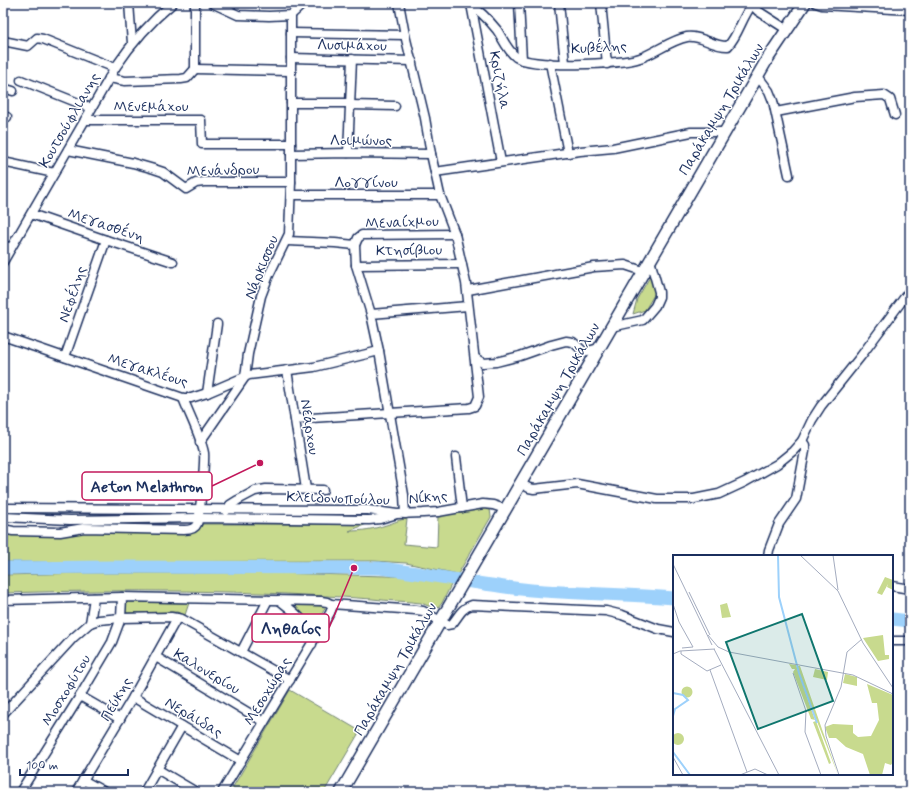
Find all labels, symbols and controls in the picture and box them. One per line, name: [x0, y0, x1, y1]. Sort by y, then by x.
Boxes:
street label: Λυσιμάχου: [317, 35, 387, 57]
street label: Κυβέλης: [571, 37, 628, 59]
street label: Παράκαμψη Τρικάλων: [674, 39, 769, 179]
street label: Κριζήλα: [484, 49, 515, 111]
street label: Κουτσούφλιανης: [35, 69, 105, 172]
street label: Μενεμάχου: [113, 97, 189, 117]
street label: Λοιμώνος: [330, 131, 393, 151]
street label: Μενάνδρου: [186, 160, 260, 182]
street label: Λογγίνου: [334, 173, 398, 193]
street label: Μεγασθένη: [65, 204, 147, 248]
street label: Μεναίχμου: [365, 212, 439, 234]
street label: Νάρκισσου: [240, 232, 284, 302]
street label: Κτησίβιου: [376, 240, 442, 262]
street label: Νεφέλης: [54, 263, 92, 325]
street label: Παράκαμψη Τρικάλων: [513, 319, 605, 460]
street label: Μεγακλέους: [105, 349, 191, 393]
street label: Νεάρχου: [295, 398, 323, 457]
callout: Aeton Melathron: [82, 472, 212, 500]
text: Aeton Melathron: [91, 477, 203, 498]
street label: Νίκης: [408, 486, 449, 510]
street label: Κλειδονοπούλου: [286, 487, 390, 511]
inset map: [673, 555, 893, 775]
street label: Παράκαμψη Τρικάλων: [350, 599, 442, 740]
callout: Ληθαίος: [252, 614, 329, 642]
text: Ληθαίος: [261, 619, 321, 640]
street label: Καλονερίου: [169, 644, 244, 700]
street label: Μοσχοφύτου: [38, 651, 96, 730]
street label: Μεσοχώρας: [239, 653, 296, 730]
street label: Πεύκης: [96, 673, 138, 725]
street label: Νεράιδας: [161, 693, 226, 743]
scale bar: [20, 751, 128, 777]
text: 100 m: [26, 758, 58, 774]

